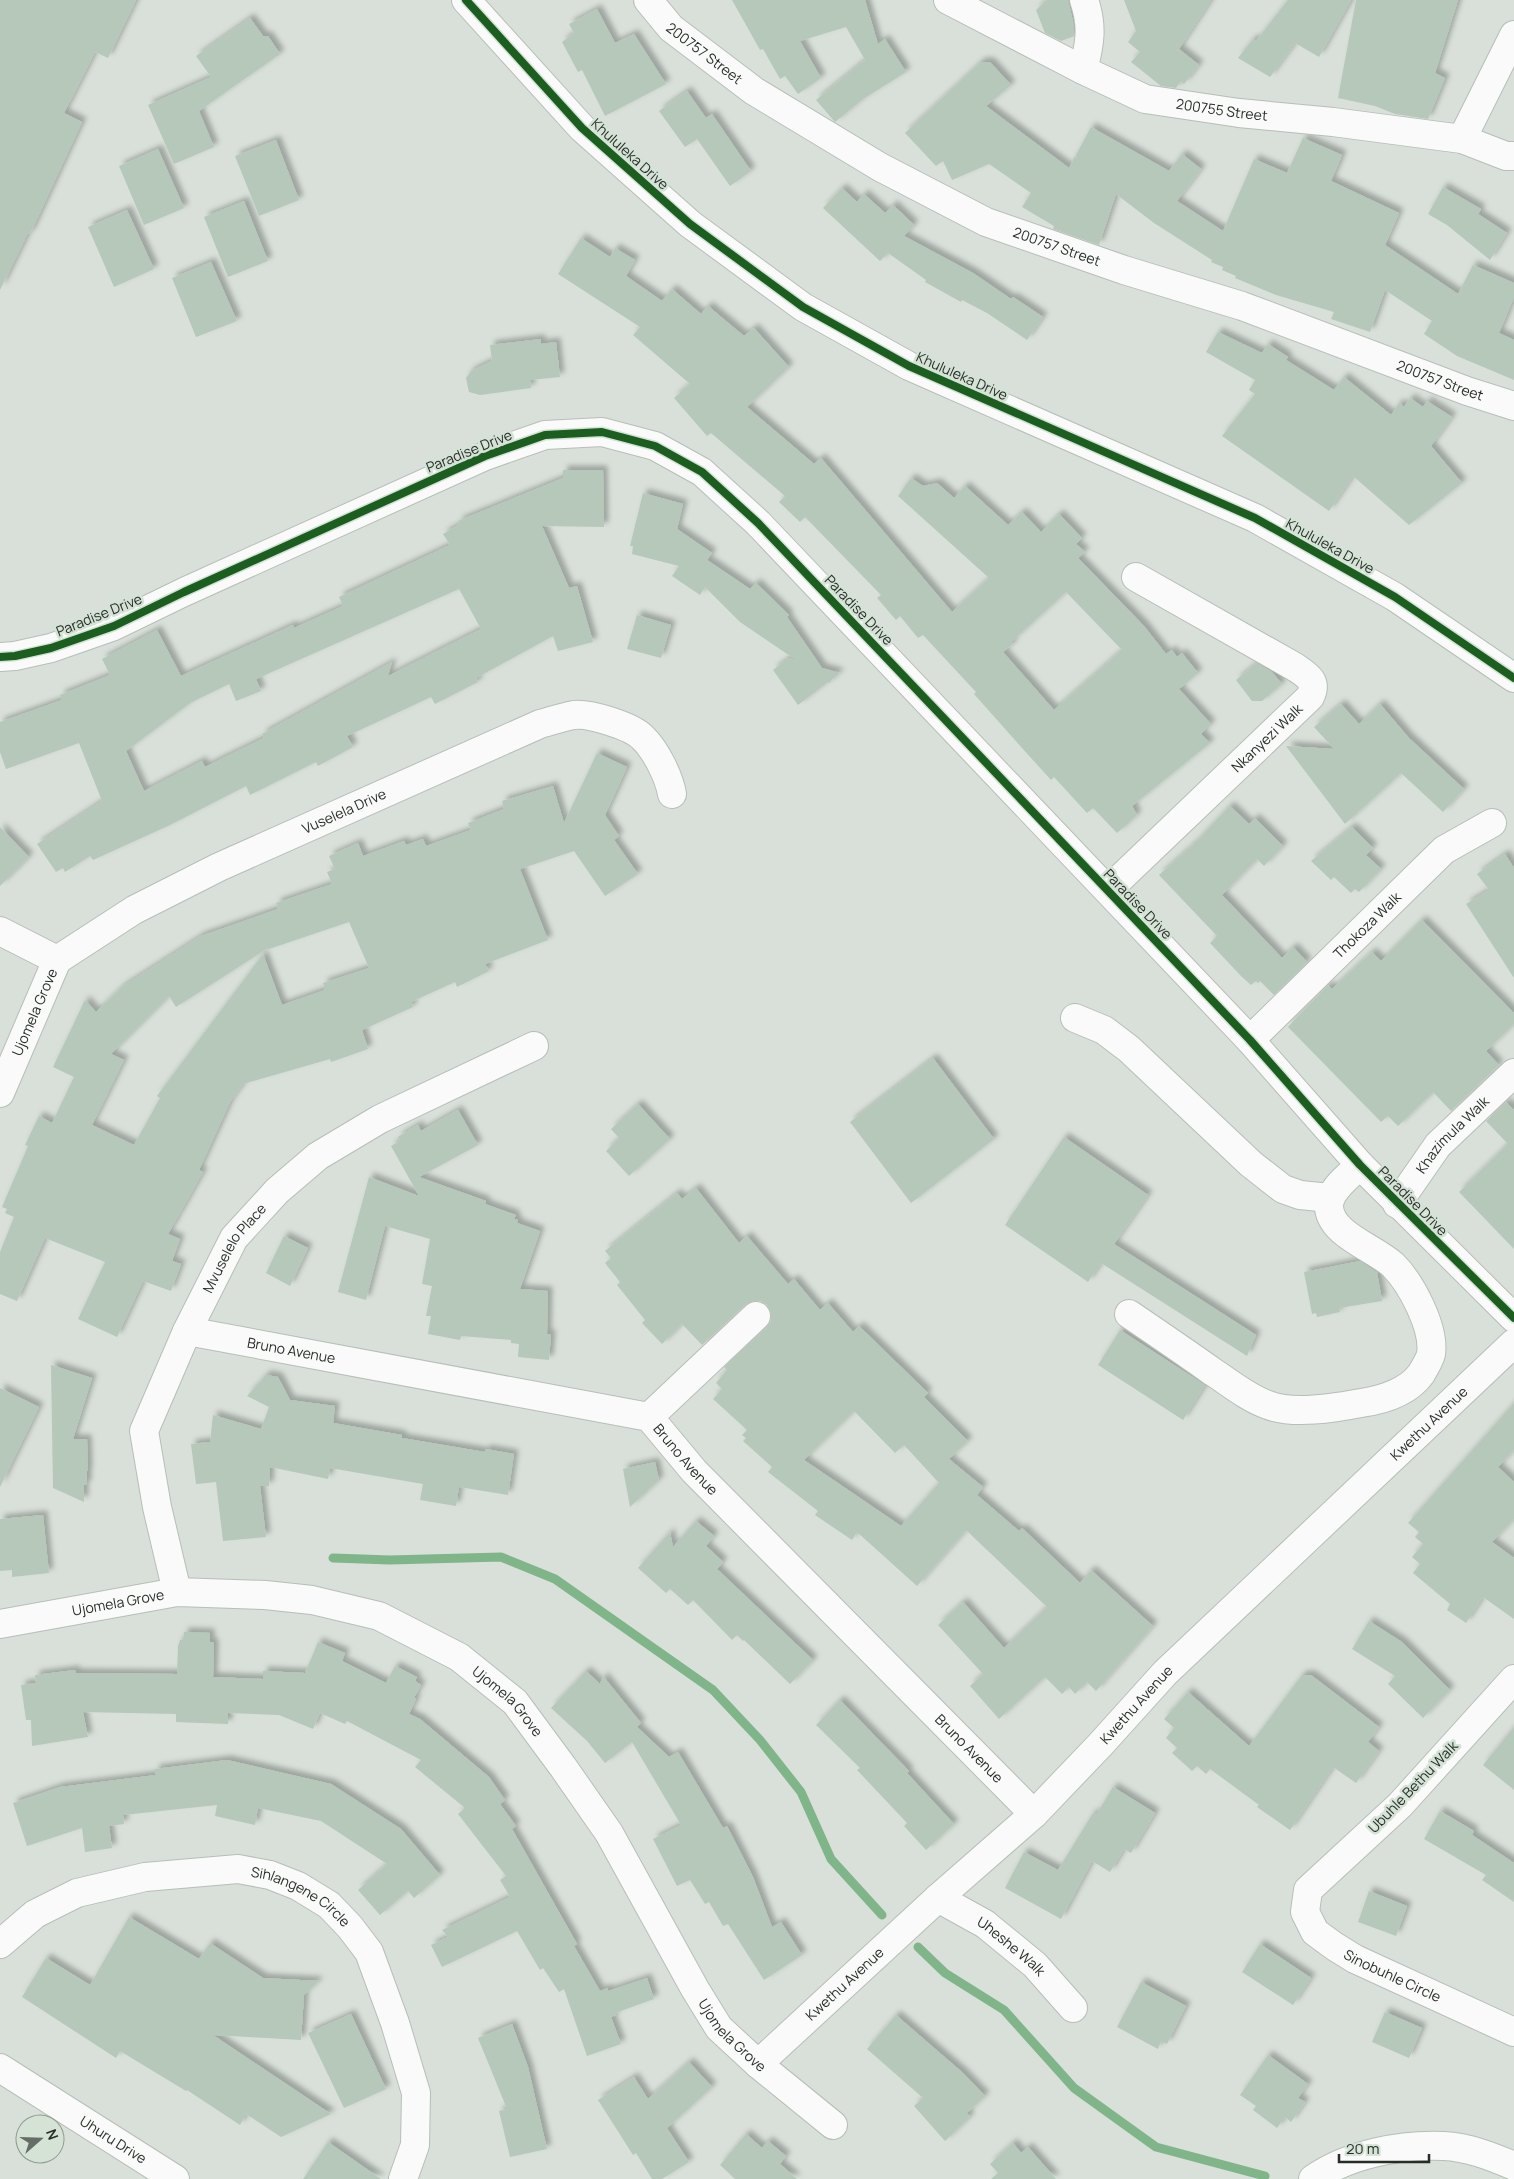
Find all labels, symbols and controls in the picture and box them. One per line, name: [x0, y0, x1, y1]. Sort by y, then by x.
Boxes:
street label: 200757 Street: [663, 18, 747, 88]
street label: 200755 Street: [1175, 94, 1269, 125]
street label: Khululeka Drive: [587, 114, 673, 194]
street label: 200757 Street: [1011, 222, 1104, 270]
street label: Khululeka Drive: [913, 347, 1011, 404]
street label: 200757 Street: [1394, 355, 1486, 405]
street label: Paradise Drive: [423, 425, 515, 476]
street label: Khululeka Drive: [1283, 513, 1378, 578]
street label: Paradise Drive: [821, 570, 898, 649]
street label: Paradise Drive: [53, 589, 145, 640]
street label: Nkanyezi Walk: [1227, 698, 1307, 776]
street label: Vuselela Drive: [299, 784, 389, 838]
street label: Paradise Drive: [1100, 864, 1177, 943]
street label: Thokoza Walk: [1329, 887, 1406, 962]
street label: Ujomela Grove: [7, 965, 61, 1059]
street label: Khazimula Walk: [1411, 1091, 1494, 1177]
street label: Paradise Drive: [1374, 1162, 1452, 1240]
street label: Mvuselelo Place: [198, 1199, 270, 1296]
street label: Bruno Avenue: [246, 1332, 337, 1367]
street label: Kwethu Avenue: [1386, 1382, 1471, 1464]
street label: Bruno Avenue: [649, 1419, 723, 1499]
street label: Ujomela Grove: [70, 1585, 166, 1620]
street label: Ujomela Grove: [468, 1661, 547, 1740]
street label: Kwethu Avenue: [1095, 1661, 1176, 1748]
street label: Bruno Avenue: [931, 1710, 1008, 1787]
street label: Ubuhle Bethu Walk: [1364, 1736, 1462, 1837]
street label: Sihlangene Circle: [250, 1862, 355, 1931]
street label: Uheshe Walk: [974, 1912, 1051, 1980]
street label: Kwethu Avenue: [801, 1943, 888, 2025]
street label: Sinobuhle Circle: [1340, 1944, 1444, 2006]
street label: Ujomela Grove: [694, 1995, 770, 2076]
street label: Uhuru Drive: [76, 2111, 150, 2168]
north arrow: [15, 2114, 65, 2164]
text: N: [42, 2126, 63, 2142]
scale bar: [1339, 2132, 1429, 2164]
text: 20 m: [1346, 2138, 1379, 2159]

